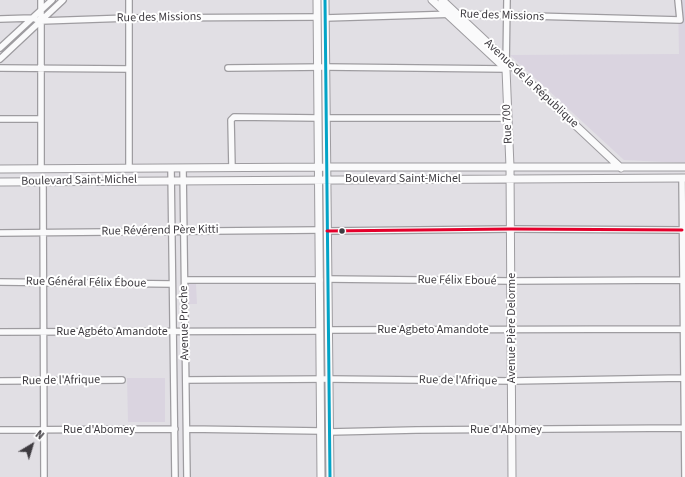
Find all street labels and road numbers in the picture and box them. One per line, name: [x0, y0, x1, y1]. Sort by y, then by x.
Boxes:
street label: Rue des Missions: [460, 7, 544, 25]
street label: Rue des Missions: [117, 10, 201, 26]
street label: Avenue de la République: [481, 37, 581, 131]
street label: Rue 700: [500, 104, 516, 144]
street label: Boulevard Saint-Michel: [345, 172, 461, 186]
street label: Boulevard Saint-Michel: [21, 173, 137, 189]
street label: Rue Révérend Père Kitti: [101, 223, 219, 239]
street label: Rue Félix Eboué: [417, 273, 497, 289]
street label: Avenue Pière Delorme: [505, 273, 519, 383]
street label: Rue Général Félix Éboue: [26, 275, 146, 291]
street label: Avenue Proche: [177, 286, 193, 360]
street label: Rue Agbeto Amandote: [377, 323, 489, 337]
street label: Rue Agbéto Amandote: [56, 325, 168, 339]
street label: Rue de l'Afrique: [22, 373, 100, 389]
street label: Rue de l'Afrique: [419, 373, 497, 389]
street label: Rue d'Abomey: [63, 423, 135, 437]
street label: Rue d'Abomey: [470, 423, 542, 437]

